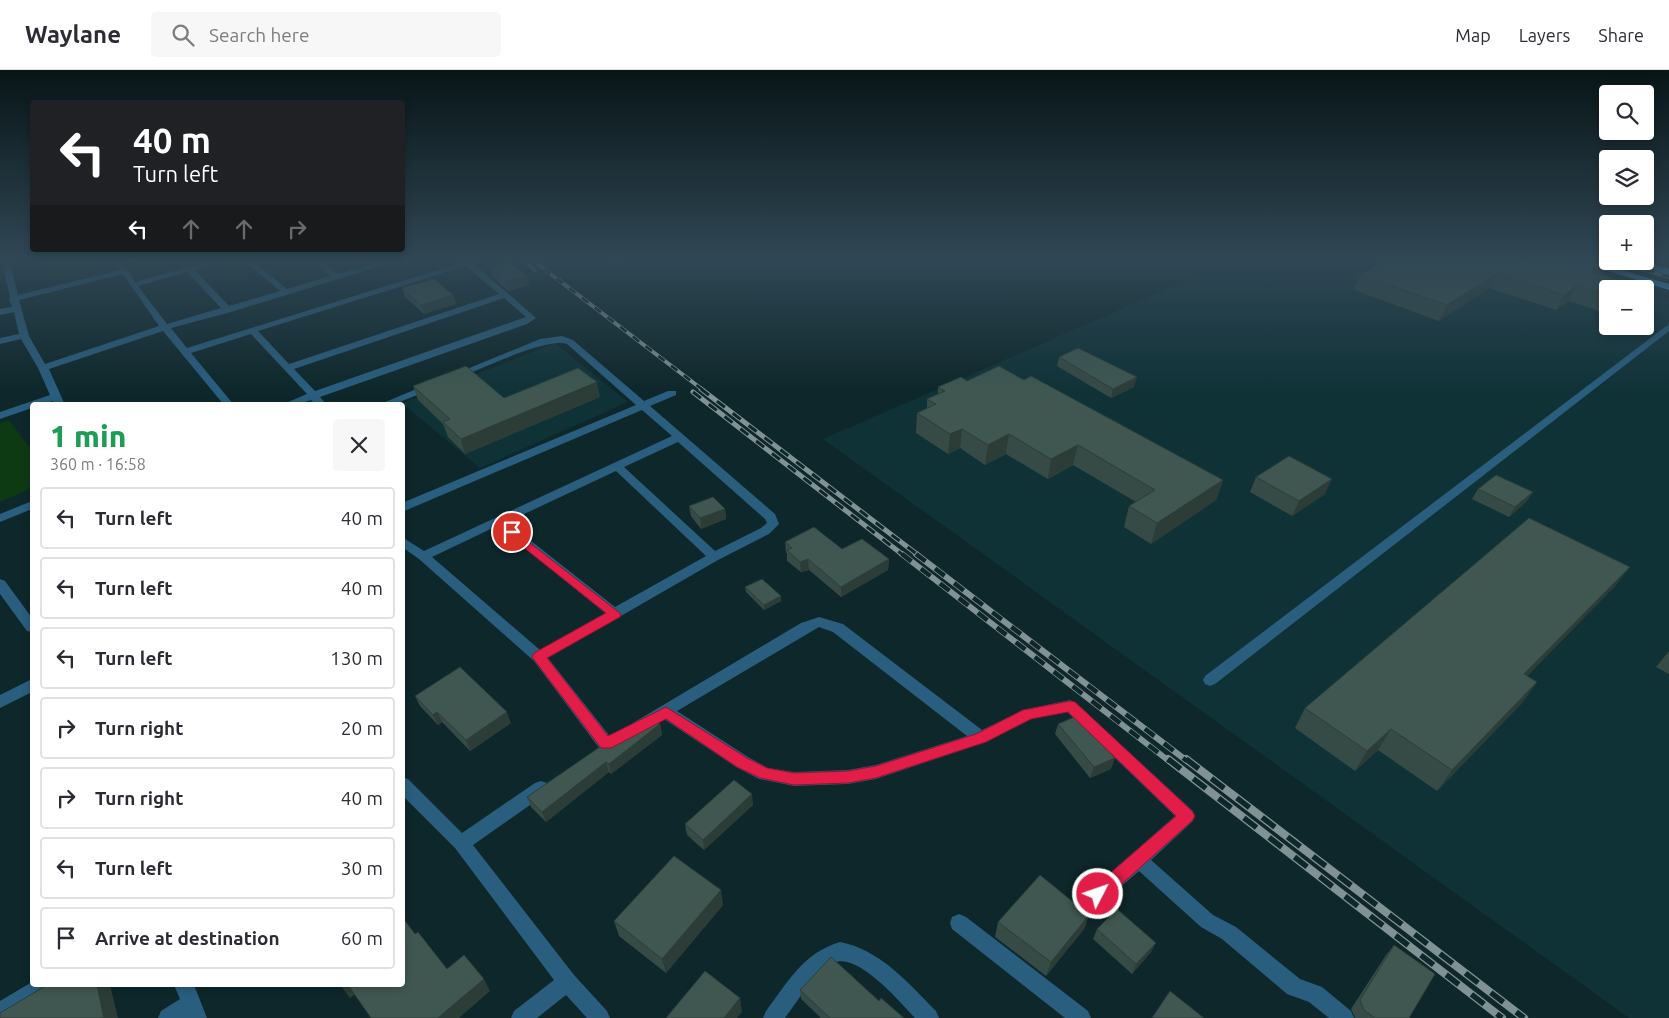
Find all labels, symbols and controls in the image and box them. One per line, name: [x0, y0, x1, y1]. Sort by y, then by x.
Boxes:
search box: [151, 12, 501, 57]
text: Waylane: [25, 21, 121, 48]
icon: search: [169, 21, 197, 49]
text: Search here: [209, 24, 309, 46]
text: Map: [1455, 25, 1491, 45]
text: Layers: [1519, 25, 1570, 45]
text: Share: [1598, 25, 1644, 45]
map controls: [1599, 85, 1654, 335]
button: search: [1599, 85, 1654, 140]
icon: left: [50, 120, 115, 185]
text: 40 m: [133, 120, 211, 160]
button: layers: [1599, 150, 1654, 205]
text: Turn left: [133, 161, 218, 186]
icon: left: [124, 215, 152, 243]
icon: ahead: [177, 215, 205, 243]
icon: ahead: [230, 215, 258, 243]
icon: right: [283, 215, 311, 243]
button: +: [1599, 215, 1654, 270]
button: −: [1599, 280, 1654, 335]
text: 1 min: [50, 419, 126, 453]
button: close: [333, 419, 385, 471]
text: 360 m · 16:58: [50, 455, 146, 473]
icon: left: [52, 504, 80, 532]
text: Turn left: [95, 507, 173, 529]
text: 40 m: [341, 507, 383, 529]
pin: [491, 511, 533, 553]
icon: arrive: [498, 518, 526, 546]
icon: left: [52, 574, 80, 602]
text: Turn left: [95, 577, 173, 599]
text: 40 m: [341, 577, 383, 599]
icon: left: [52, 644, 80, 672]
text: Turn left: [95, 647, 173, 669]
text: 130 m: [330, 647, 383, 669]
icon: right: [52, 714, 80, 742]
text: Turn right: [95, 717, 183, 739]
text: 20 m: [341, 717, 383, 739]
icon: right: [52, 784, 80, 812]
text: Turn right: [95, 787, 183, 809]
text: 40 m: [341, 787, 383, 809]
icon: left: [52, 854, 80, 882]
text: Turn left: [95, 857, 173, 879]
text: 30 m: [341, 857, 383, 879]
position arrow: [1071, 867, 1123, 919]
icon: arrive: [52, 924, 80, 952]
text: Arrive at destination: [95, 927, 280, 949]
text: 60 m: [341, 927, 383, 949]

